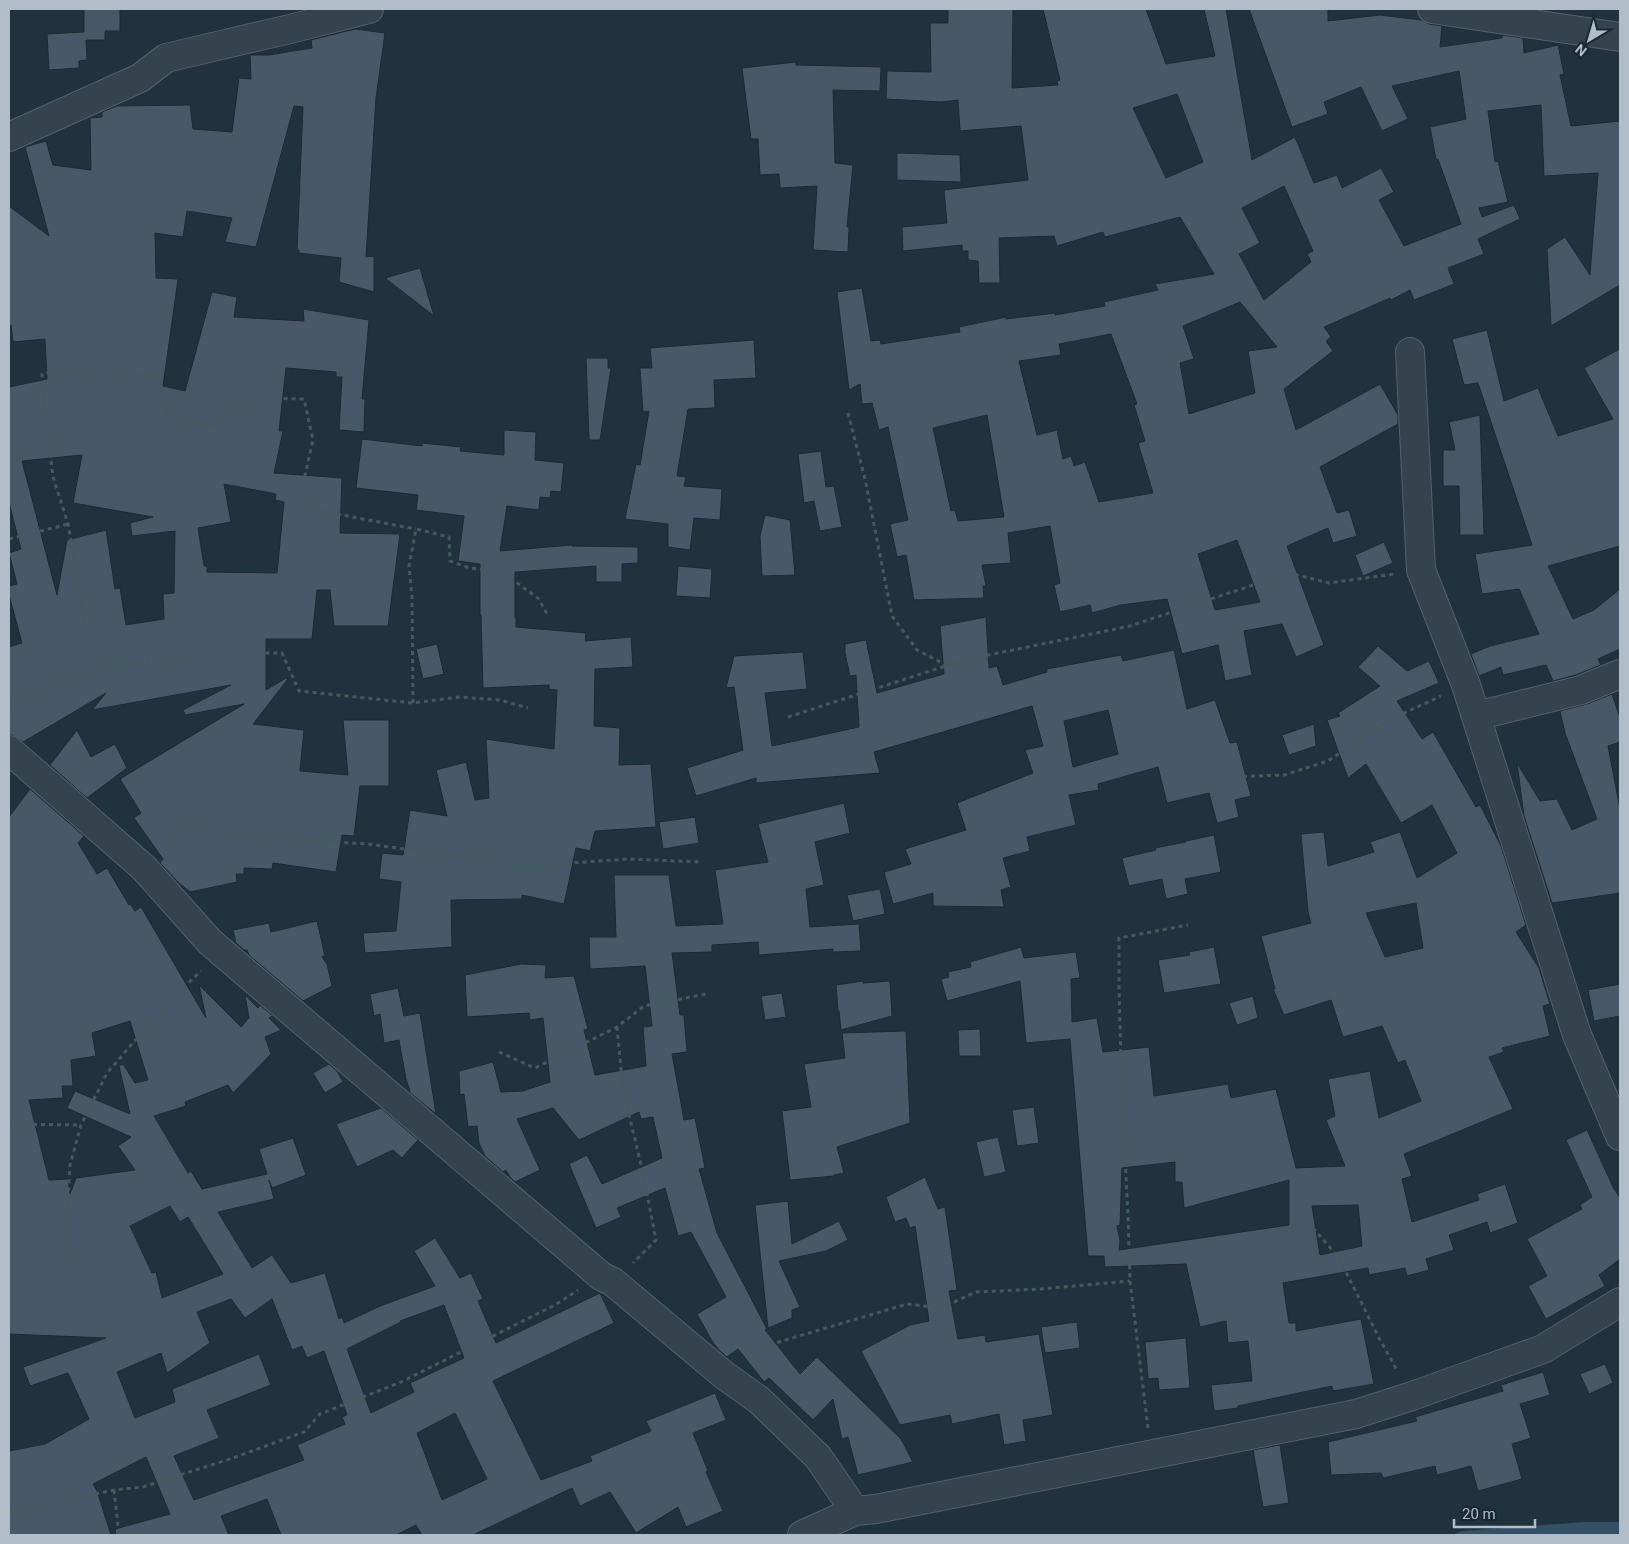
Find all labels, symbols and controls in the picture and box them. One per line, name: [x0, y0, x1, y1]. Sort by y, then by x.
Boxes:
north arrow: [1564, 15, 1614, 65]
text: N: [1572, 41, 1590, 60]
scale bar: [1454, 1496, 1535, 1528]
text: 20 m: [1462, 1505, 1496, 1523]

